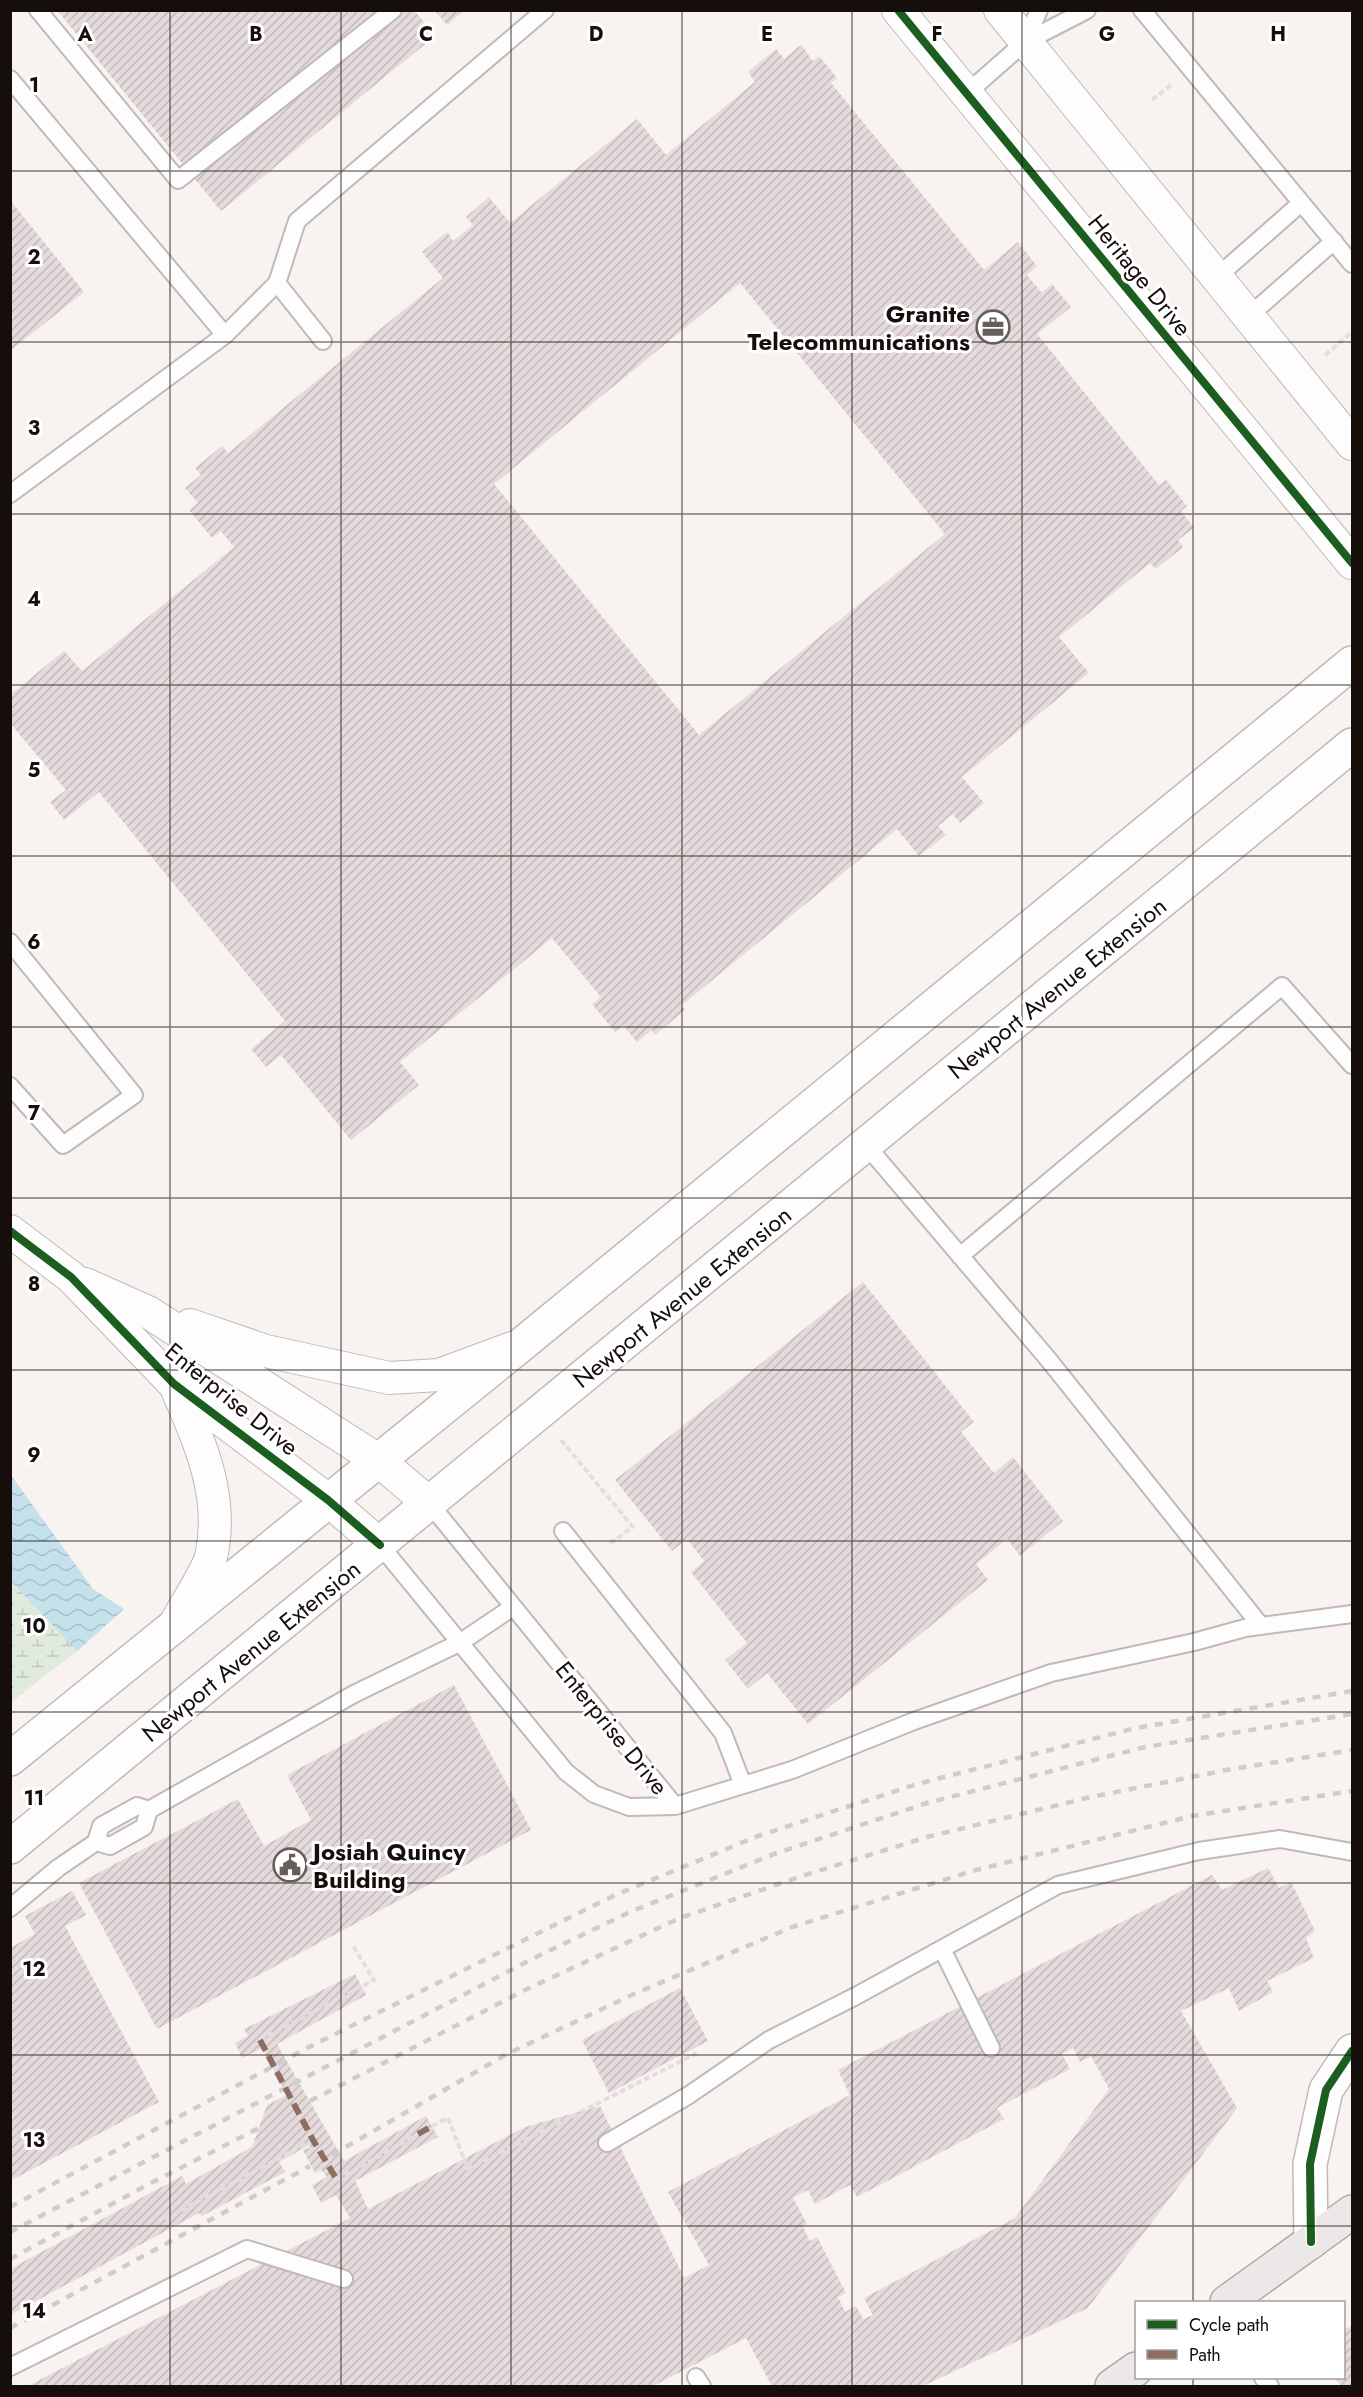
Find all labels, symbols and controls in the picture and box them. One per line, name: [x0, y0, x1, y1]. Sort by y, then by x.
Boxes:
text: A: [77, 20, 93, 49]
text: B: [249, 20, 263, 49]
text: C: [419, 20, 433, 49]
text: D: [589, 20, 603, 49]
text: E: [761, 20, 773, 49]
text: F: [931, 20, 943, 49]
text: G: [1099, 20, 1115, 49]
text: H: [1270, 20, 1286, 49]
text: 1: [29, 71, 39, 100]
street label: Heritage Drive: [1080, 207, 1200, 343]
text: 2: [27, 243, 41, 272]
place label: Granite Telecommunications: [747, 296, 970, 359]
office icon: Granite Telecommunications: [975, 309, 1011, 345]
text: 3: [28, 414, 40, 443]
text: 4: [27, 585, 41, 614]
text: 5: [28, 756, 41, 785]
street label: Newport Avenue Extension: [940, 889, 1174, 1087]
text: 6: [27, 928, 41, 957]
text: 7: [28, 1099, 41, 1128]
street label: Newport Avenue Extension: [565, 1198, 799, 1396]
text: 8: [28, 1270, 40, 1299]
street label: Enterprise Drive: [158, 1334, 306, 1464]
text: 9: [27, 1441, 41, 1470]
street label: Newport Avenue Extension: [134, 1552, 368, 1750]
text: 10: [22, 1612, 46, 1641]
street label: Enterprise Drive: [547, 1654, 677, 1802]
text: 11: [24, 1784, 44, 1813]
place label: Josiah Quincy Building: [309, 1834, 466, 1897]
public building icon: Josiah Quincy Building: [272, 1847, 308, 1883]
text: 12: [22, 1955, 46, 1984]
text: 13: [23, 2126, 45, 2155]
text: 14: [22, 2297, 46, 2326]
legend: [1135, 2301, 1345, 2379]
text: Cycle path: [1189, 2312, 1269, 2338]
text: Path: [1189, 2342, 1221, 2368]

